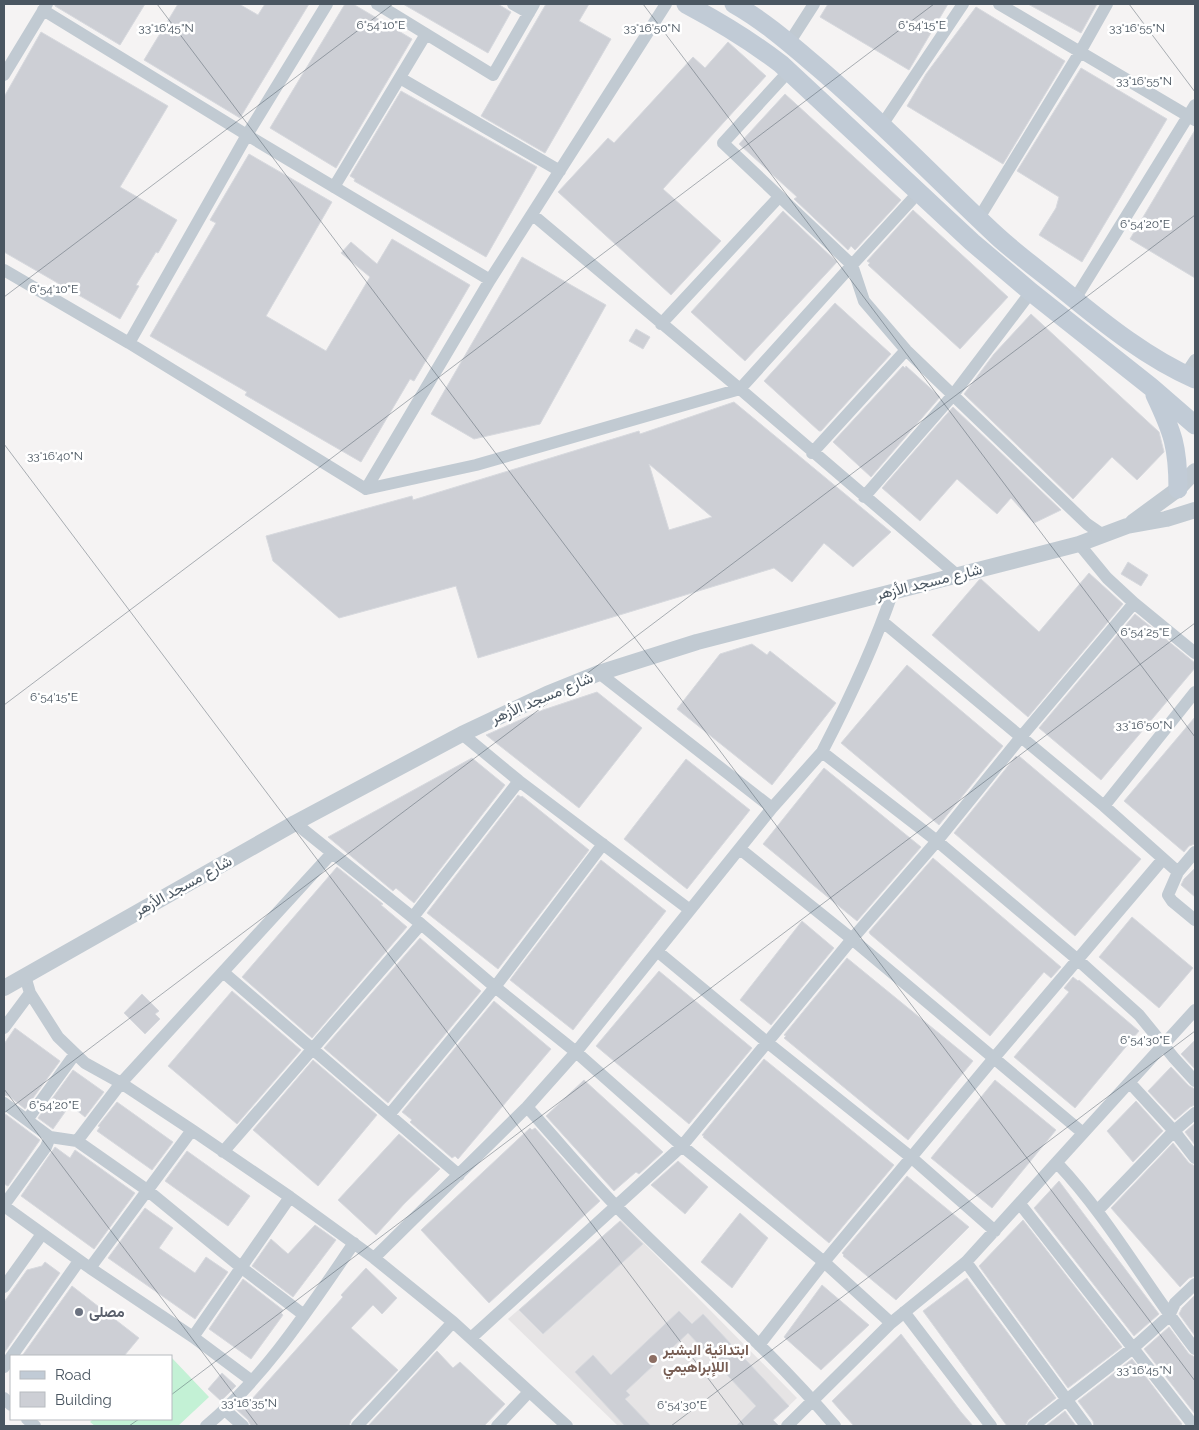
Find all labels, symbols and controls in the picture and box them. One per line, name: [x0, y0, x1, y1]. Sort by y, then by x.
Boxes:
text: 6°54'10"E: [357, 18, 405, 32]
text: 6°54'15"E: [898, 18, 946, 32]
text: 33°16'45"N: [138, 21, 194, 35]
text: 33°16'50"N: [624, 21, 680, 35]
text: 33°16'55"N: [1109, 21, 1165, 35]
text: 33°16'55"N: [1116, 74, 1172, 88]
text: 6°54'20"E: [1120, 217, 1170, 231]
text: 6°54'10"E: [30, 282, 78, 296]
text: 33°16'40"N: [27, 449, 83, 463]
street label: شارع مسجد الأزهر: [873, 560, 985, 606]
text: 6°54'25"E: [1120, 625, 1170, 639]
street label: شارع مسجد الأزهر: [487, 668, 597, 730]
text: 6°54'15"E: [30, 690, 78, 704]
text: 33°16'50"N: [1116, 718, 1172, 732]
street label: شارع مسجد الأزهر: [130, 852, 236, 922]
text: 6°54'30"E: [1120, 1033, 1170, 1047]
text: 6°54'20"E: [29, 1098, 79, 1112]
place label: مصلى: [89, 1303, 125, 1321]
marker: مصلى: [73, 1306, 85, 1318]
place label: ابتدائية البشير اللإبراهيمي: [662, 1341, 749, 1380]
marker: ابتدائية البشير اللإبراهيمي: [647, 1353, 659, 1365]
legend: [10, 1355, 172, 1420]
text: 33°16'45"N: [1116, 1363, 1172, 1377]
text: Road: [55, 1366, 91, 1384]
text: Building: [55, 1391, 112, 1409]
text: 33°16'35"N: [221, 1396, 277, 1410]
text: 6°54'30"E: [657, 1398, 707, 1412]

